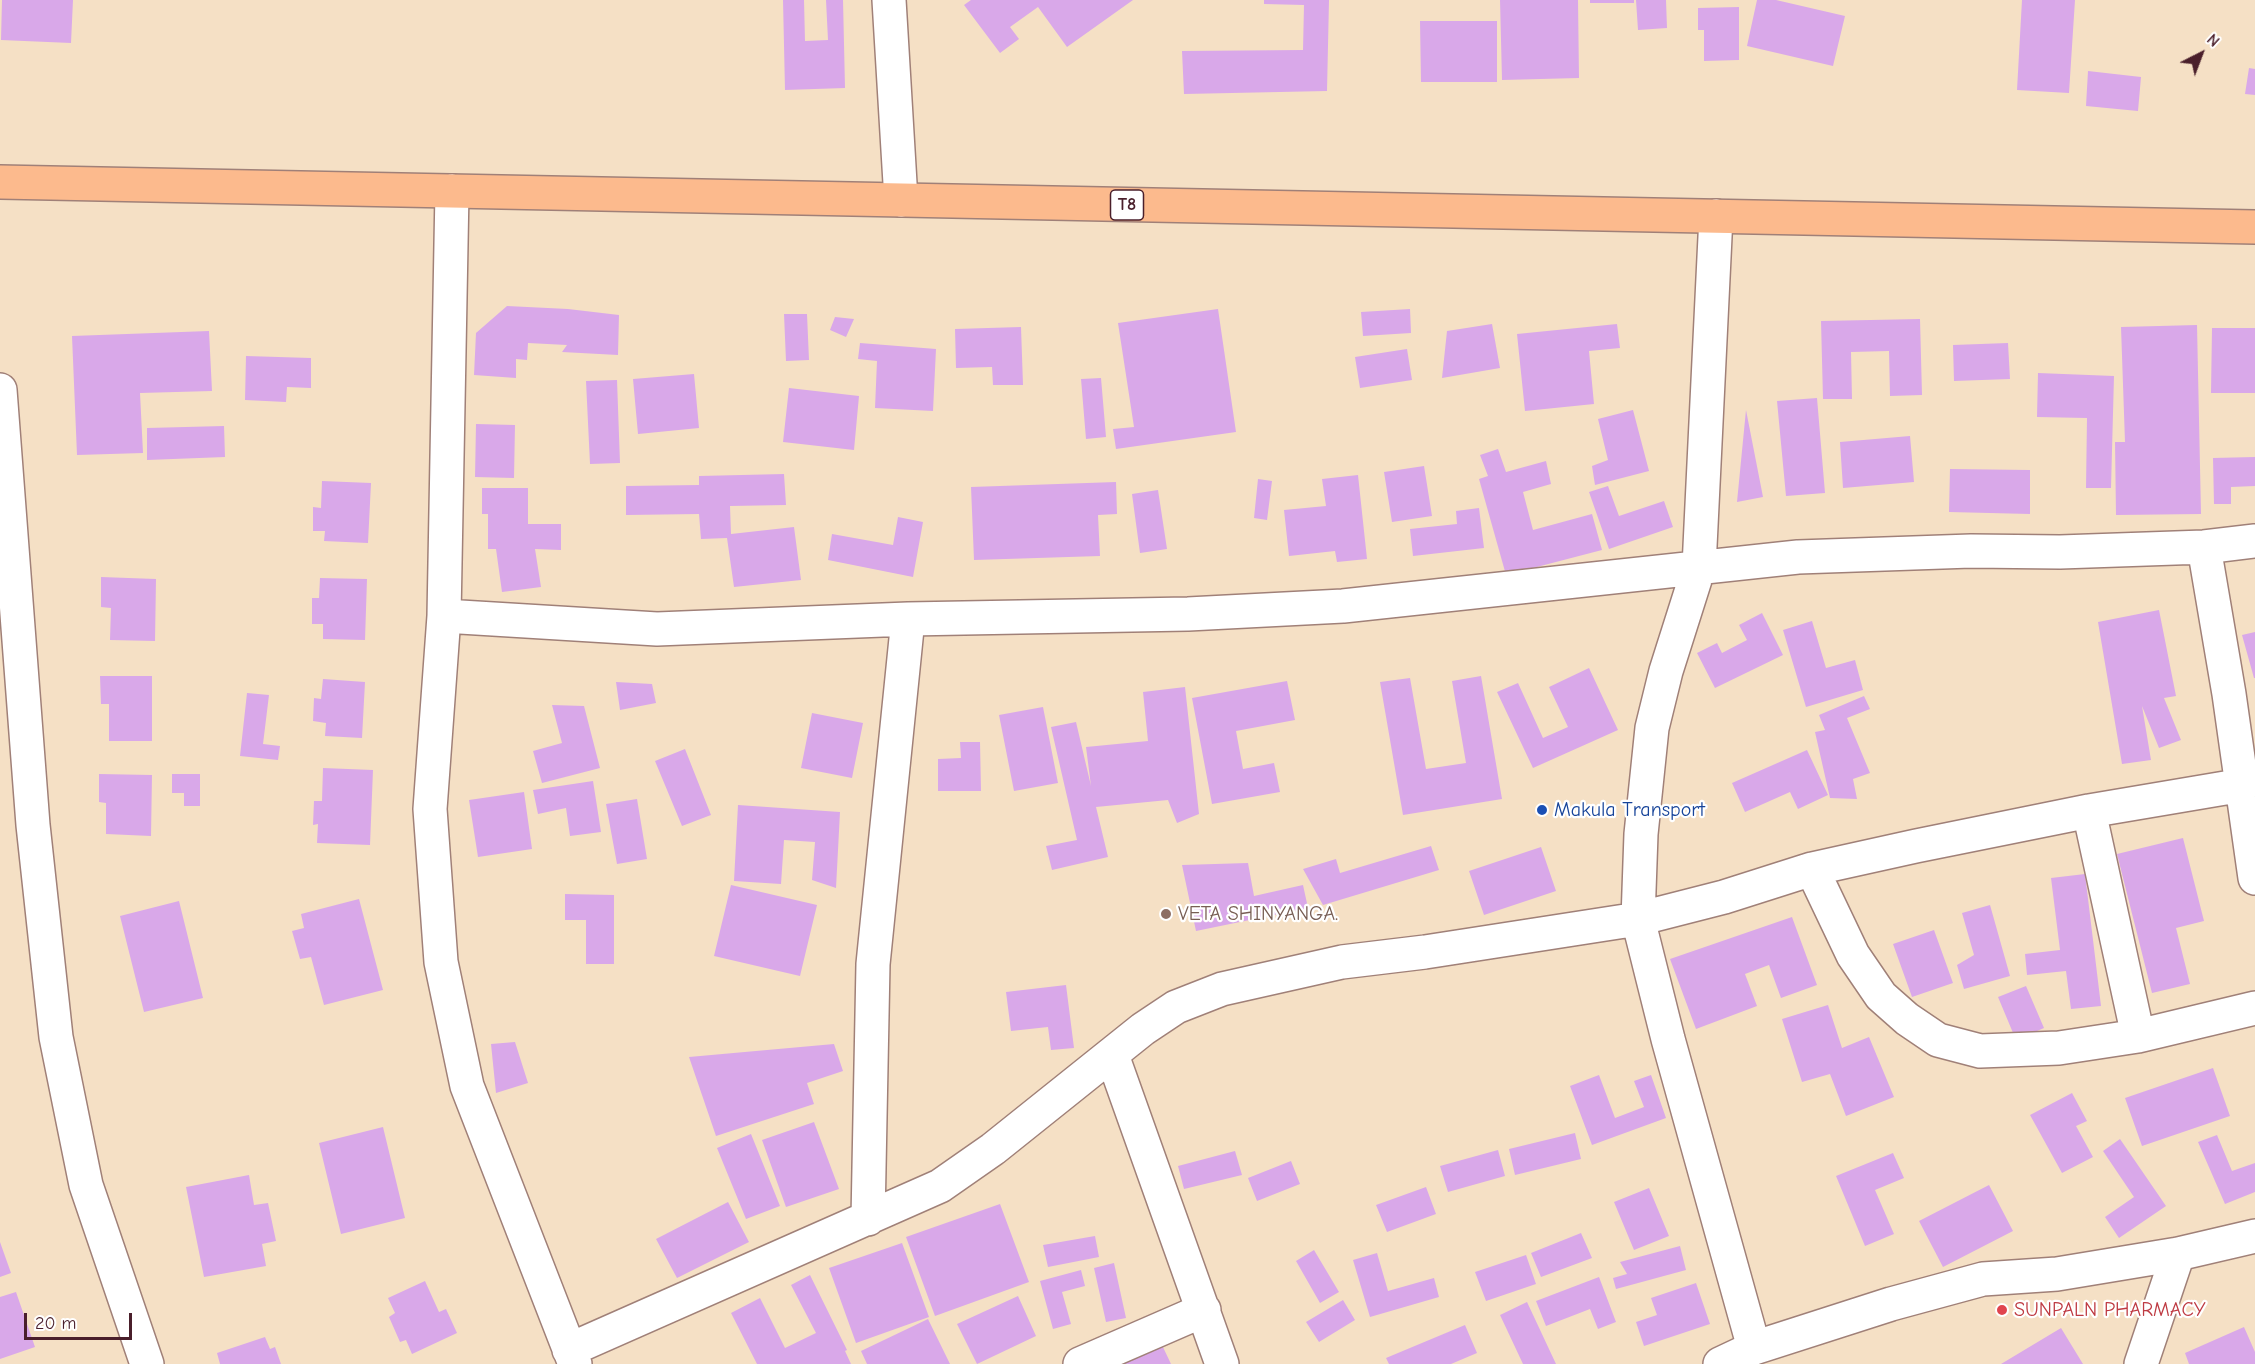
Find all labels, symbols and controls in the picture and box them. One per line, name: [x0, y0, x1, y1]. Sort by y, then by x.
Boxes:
north arrow: [2171, 24, 2231, 84]
text: N: [2203, 30, 2223, 51]
road number: T8: [1110, 190, 1144, 220]
place label: Makula Transport: [1554, 798, 1705, 822]
marker: Makula Transport: [1535, 803, 1549, 817]
place label: VETA SHINYANGA.: [1178, 902, 1338, 926]
marker: VETA SHINYANGA.: [1159, 907, 1173, 921]
place label: SUNPALN PHARMACY: [2014, 1298, 2206, 1322]
scale bar: [27, 1301, 135, 1339]
marker: SUNPALN PHARMACY: [1995, 1303, 2009, 1317]
text: 20 m: [35, 1313, 76, 1334]

